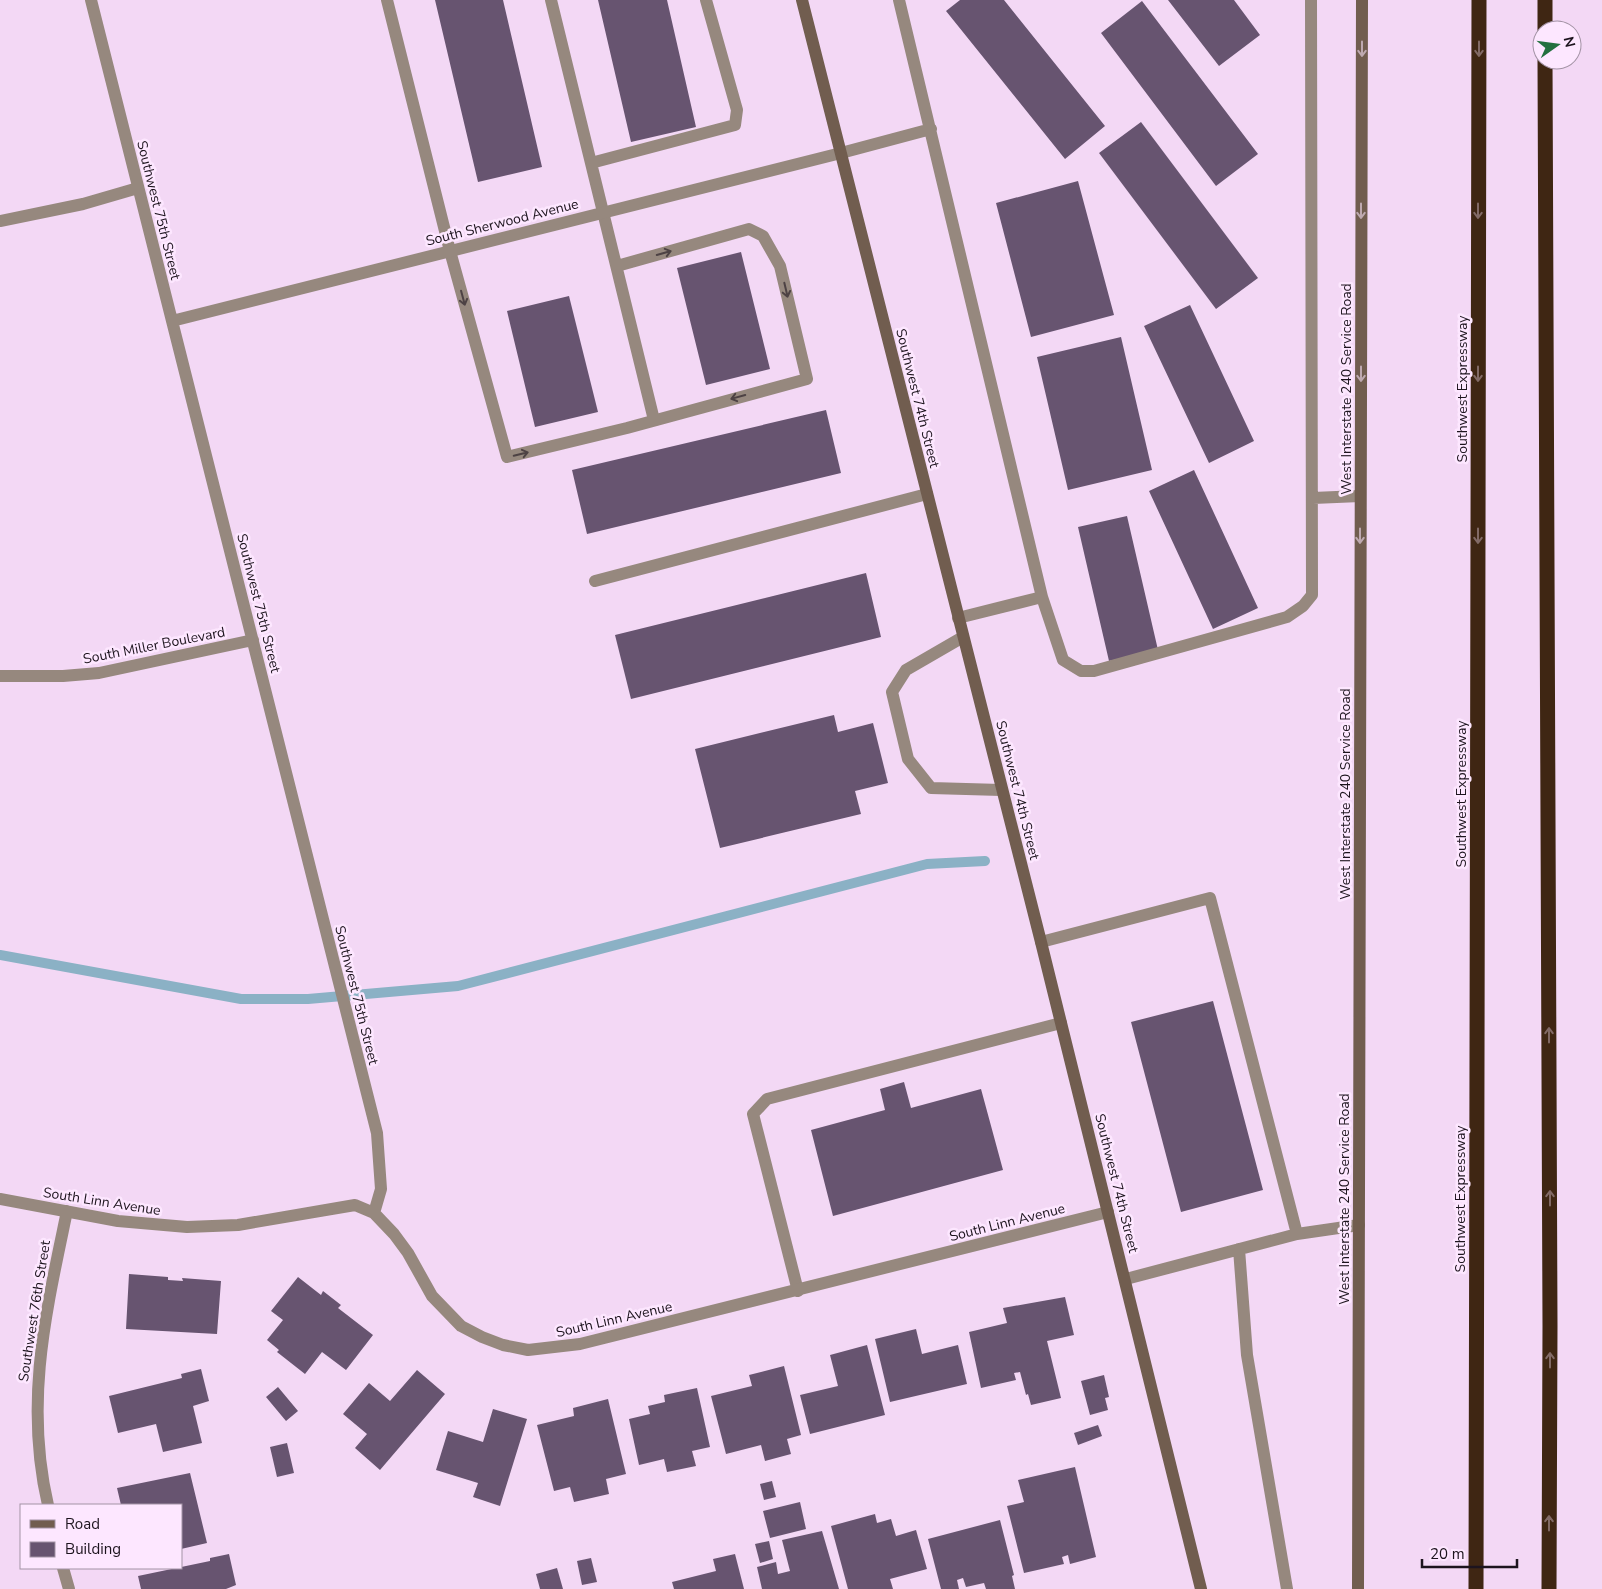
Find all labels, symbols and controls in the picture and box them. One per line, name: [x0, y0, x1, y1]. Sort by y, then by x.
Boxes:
north arrow: [1532, 20, 1582, 70]
text: N: [1559, 35, 1580, 49]
one-way arrow: [1357, 40, 1367, 56]
one-way arrow: [1474, 40, 1484, 56]
street label: Southwest 75th Street: [132, 139, 185, 282]
street label: South Sherwood Avenue: [424, 194, 580, 251]
one-way arrow: [1356, 202, 1366, 219]
one-way arrow: [1474, 203, 1483, 219]
one-way arrow: [656, 247, 672, 257]
one-way arrow: [782, 281, 791, 297]
street label: West Interstate 240 Service Road: [1337, 283, 1356, 495]
one-way arrow: [459, 290, 468, 306]
street label: Southwest Expressway: [1453, 315, 1472, 462]
street label: Southwest 74th Street: [891, 327, 944, 470]
one-way arrow: [1356, 365, 1366, 381]
one-way arrow: [1473, 365, 1483, 381]
one-way arrow: [730, 393, 746, 403]
one-way arrow: [512, 449, 528, 458]
one-way arrow: [1355, 528, 1365, 544]
one-way arrow: [1473, 528, 1483, 544]
street label: Southwest 75th Street: [232, 532, 285, 675]
street label: South Miller Boulevard: [81, 622, 227, 669]
street label: West Interstate 240 Service Road: [1336, 688, 1355, 900]
street label: Southwest 74th Street: [991, 719, 1044, 862]
street label: Southwest Expressway: [1452, 720, 1471, 867]
street label: Southwest 75th Street: [330, 924, 383, 1067]
one-way arrow: [1544, 1028, 1554, 1044]
street label: West Interstate 240 Service Road: [1335, 1093, 1354, 1305]
street label: Southwest 74th Street: [1090, 1112, 1143, 1255]
street label: Southwest Expressway: [1451, 1125, 1470, 1272]
street label: South Linn Avenue: [42, 1183, 162, 1220]
one-way arrow: [1545, 1190, 1555, 1206]
street label: South Linn Avenue: [947, 1199, 1067, 1246]
street label: Southwest 76th Street: [14, 1239, 55, 1383]
street label: South Linn Avenue: [554, 1297, 674, 1342]
one-way arrow: [1545, 1353, 1555, 1369]
legend: [20, 1504, 182, 1569]
text: Road: [65, 1514, 100, 1534]
one-way arrow: [1544, 1515, 1554, 1532]
scale bar: [1422, 1536, 1517, 1568]
text: Building: [65, 1539, 121, 1559]
text: 20 m: [1430, 1544, 1465, 1564]

